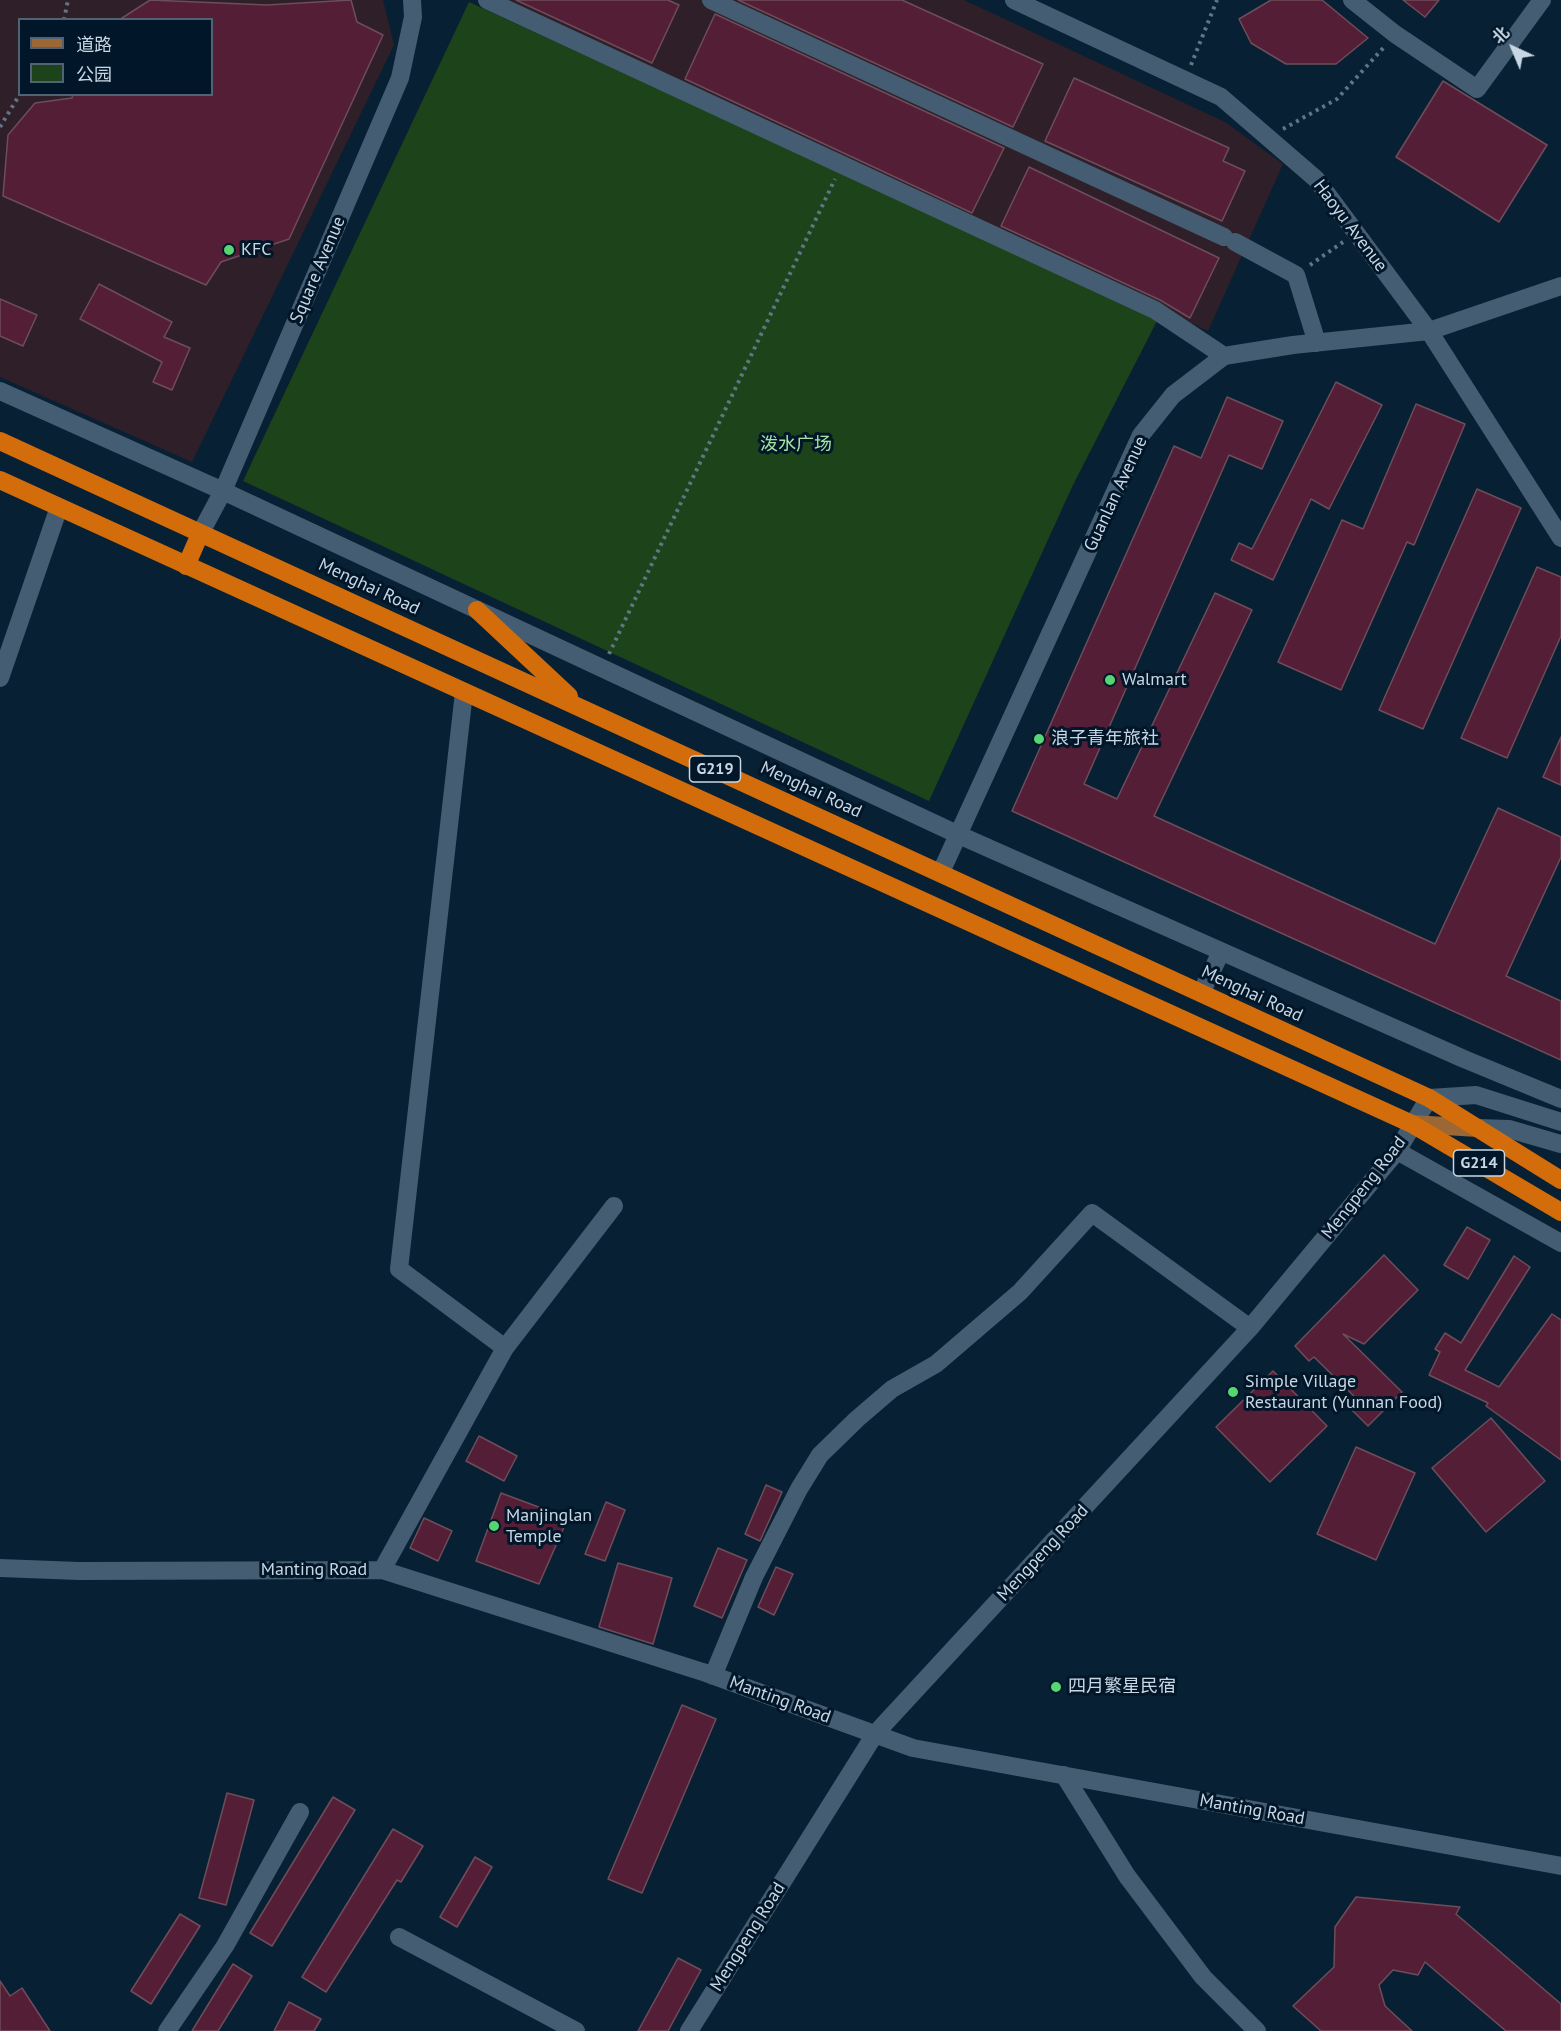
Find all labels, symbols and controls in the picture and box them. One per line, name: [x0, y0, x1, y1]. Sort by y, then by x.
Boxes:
legend: [18, 18, 213, 96]
north arrow: [1483, 18, 1543, 78]
text: 北: [1488, 22, 1513, 48]
text: 道路: [76, 33, 112, 56]
text: 公园: [76, 63, 112, 86]
street label: Haoyu Avenue: [1308, 176, 1392, 276]
street label: Square Avenue: [286, 213, 350, 327]
place label: KFC: [241, 239, 272, 261]
marker: KFC: [222, 243, 236, 257]
street label: Guanlan Avenue: [1080, 433, 1152, 555]
park label: 泼水广场: [760, 434, 832, 456]
street label: Menghai Road: [315, 554, 423, 620]
place label: Walmart: [1122, 669, 1187, 691]
marker: Walmart: [1103, 673, 1117, 687]
place label: 浪子青年旅社: [1051, 728, 1159, 750]
marker: 浪子青年旅社: [1032, 732, 1046, 746]
road number: G219: [690, 756, 740, 782]
street label: Menghai Road: [757, 757, 865, 823]
street label: Menghai Road: [1198, 961, 1306, 1027]
street label: Mengpeng Road: [1317, 1132, 1411, 1244]
road number: G214: [1454, 1150, 1504, 1176]
place label: Simple Village Restaurant (Yunnan Food): [1245, 1371, 1442, 1414]
marker: Simple Village Restaurant (Yunnan Food): [1226, 1385, 1240, 1399]
street label: Mengpeng Road: [993, 1500, 1093, 1606]
place label: Manjinglan Temple: [506, 1505, 592, 1547]
marker: Manjinglan Temple: [487, 1519, 501, 1533]
street label: Manting Road: [261, 1559, 367, 1581]
street label: Manting Road: [726, 1672, 834, 1728]
place label: 四月繁星民宿: [1068, 1676, 1176, 1698]
marker: 四月繁星民宿: [1049, 1680, 1063, 1694]
street label: Manting Road: [1198, 1790, 1306, 1830]
street label: Mengpeng Road: [706, 1879, 790, 1995]

